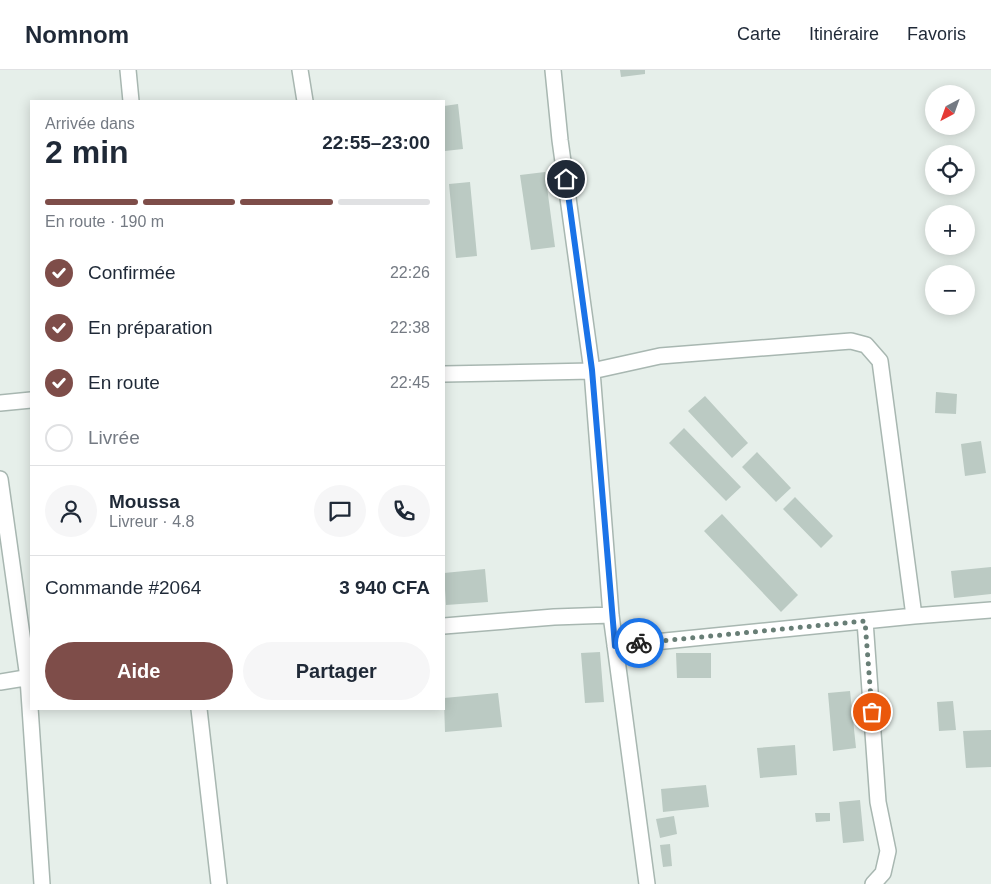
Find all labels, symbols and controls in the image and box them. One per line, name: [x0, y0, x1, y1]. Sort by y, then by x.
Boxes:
text: Nomnom: [25, 21, 129, 48]
text: Carte: [737, 24, 781, 44]
text: Itinéraire: [809, 24, 879, 44]
text: Favoris: [907, 24, 966, 44]
north arrow: [925, 85, 975, 135]
map controls: [925, 85, 975, 315]
text: Arrivée dans: [45, 115, 135, 132]
text: 22:55–23:00: [322, 132, 430, 153]
text: 2 min: [45, 134, 129, 170]
button: locate: [925, 145, 975, 195]
pin: [545, 158, 587, 200]
icon: home: [552, 165, 580, 193]
button: +: [925, 205, 975, 255]
text: En route · 190 m: [45, 213, 164, 230]
icon: check: [45, 259, 73, 287]
text: Confirmée: [88, 262, 176, 283]
text: 22:26: [390, 264, 430, 281]
button: −: [925, 265, 975, 315]
icon: check: [45, 314, 73, 342]
text: En préparation: [88, 317, 213, 338]
text: 22:38: [390, 319, 430, 336]
icon: check: [45, 369, 73, 397]
text: En route: [88, 372, 160, 393]
text: 22:45: [390, 374, 430, 391]
text: Livrée: [88, 427, 140, 448]
button: person: [45, 485, 97, 537]
button: chat: [314, 485, 366, 537]
button: phone: [378, 485, 430, 537]
text: Moussa: [109, 491, 180, 512]
text: Livreur · 4.8: [109, 513, 194, 530]
text: Commande #2064: [45, 577, 201, 598]
text: 3 940 CFA: [339, 577, 430, 598]
courier: [614, 618, 664, 668]
icon: bike: [625, 629, 653, 657]
button: Aide: [45, 642, 233, 700]
button: Partager: [243, 642, 430, 700]
pin: [851, 691, 893, 733]
icon: bag: [858, 698, 886, 726]

